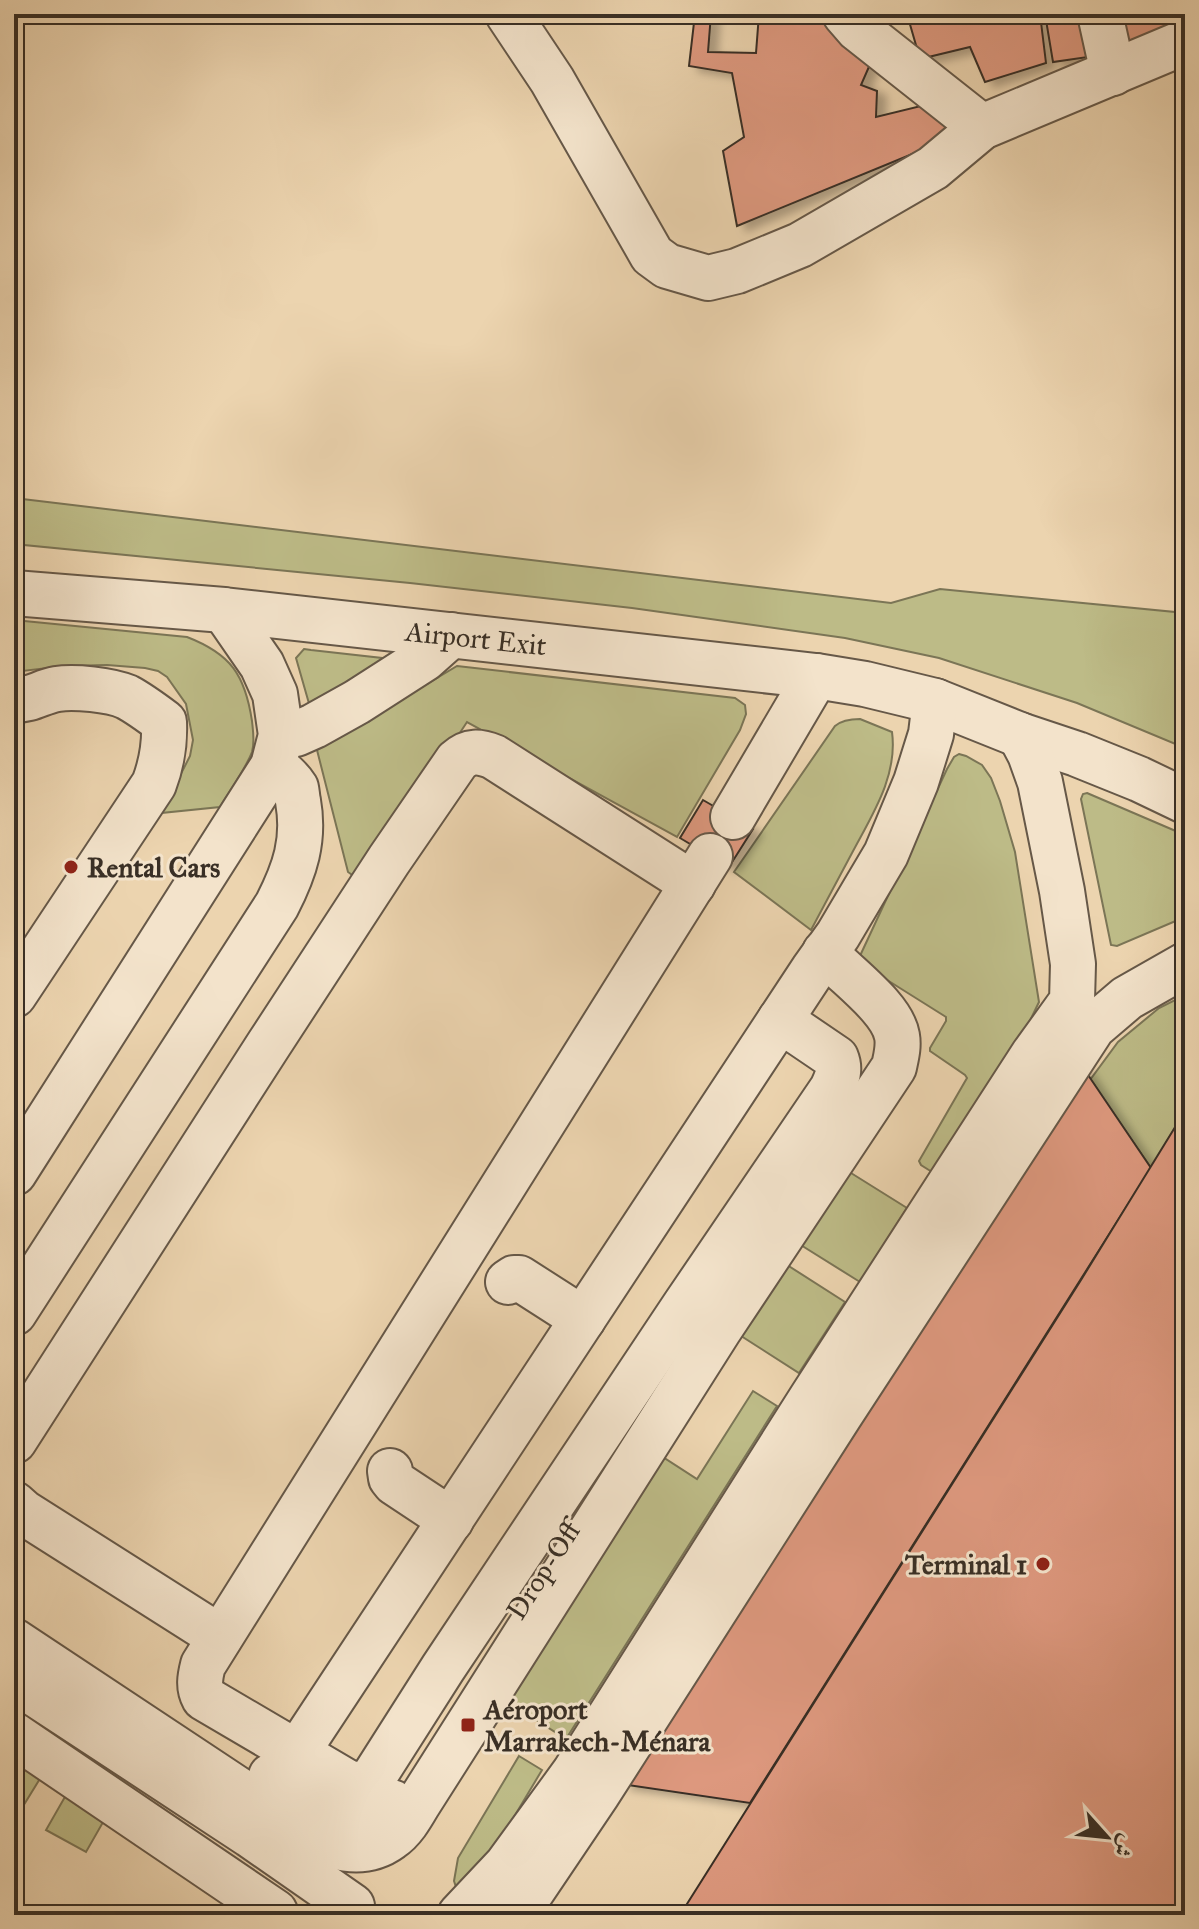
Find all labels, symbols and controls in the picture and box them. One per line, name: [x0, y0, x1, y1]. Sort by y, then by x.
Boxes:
street label: Airport Exit: [403, 614, 548, 663]
place label: Rental Cars: [87, 850, 220, 885]
marker: Rental Cars: [62, 858, 80, 876]
street label: Drop-Off: [499, 1511, 590, 1626]
place label: Terminal 1: [905, 1547, 1027, 1582]
marker: Terminal 1: [1034, 1555, 1052, 1573]
place label: Aéroport Marrakech-Ménara: [482, 1692, 712, 1759]
marker: Aéroport Marrakech-Ménara: [459, 1716, 477, 1734]
north arrow: [1067, 1797, 1147, 1877]
text: ش: [1107, 1830, 1141, 1862]

